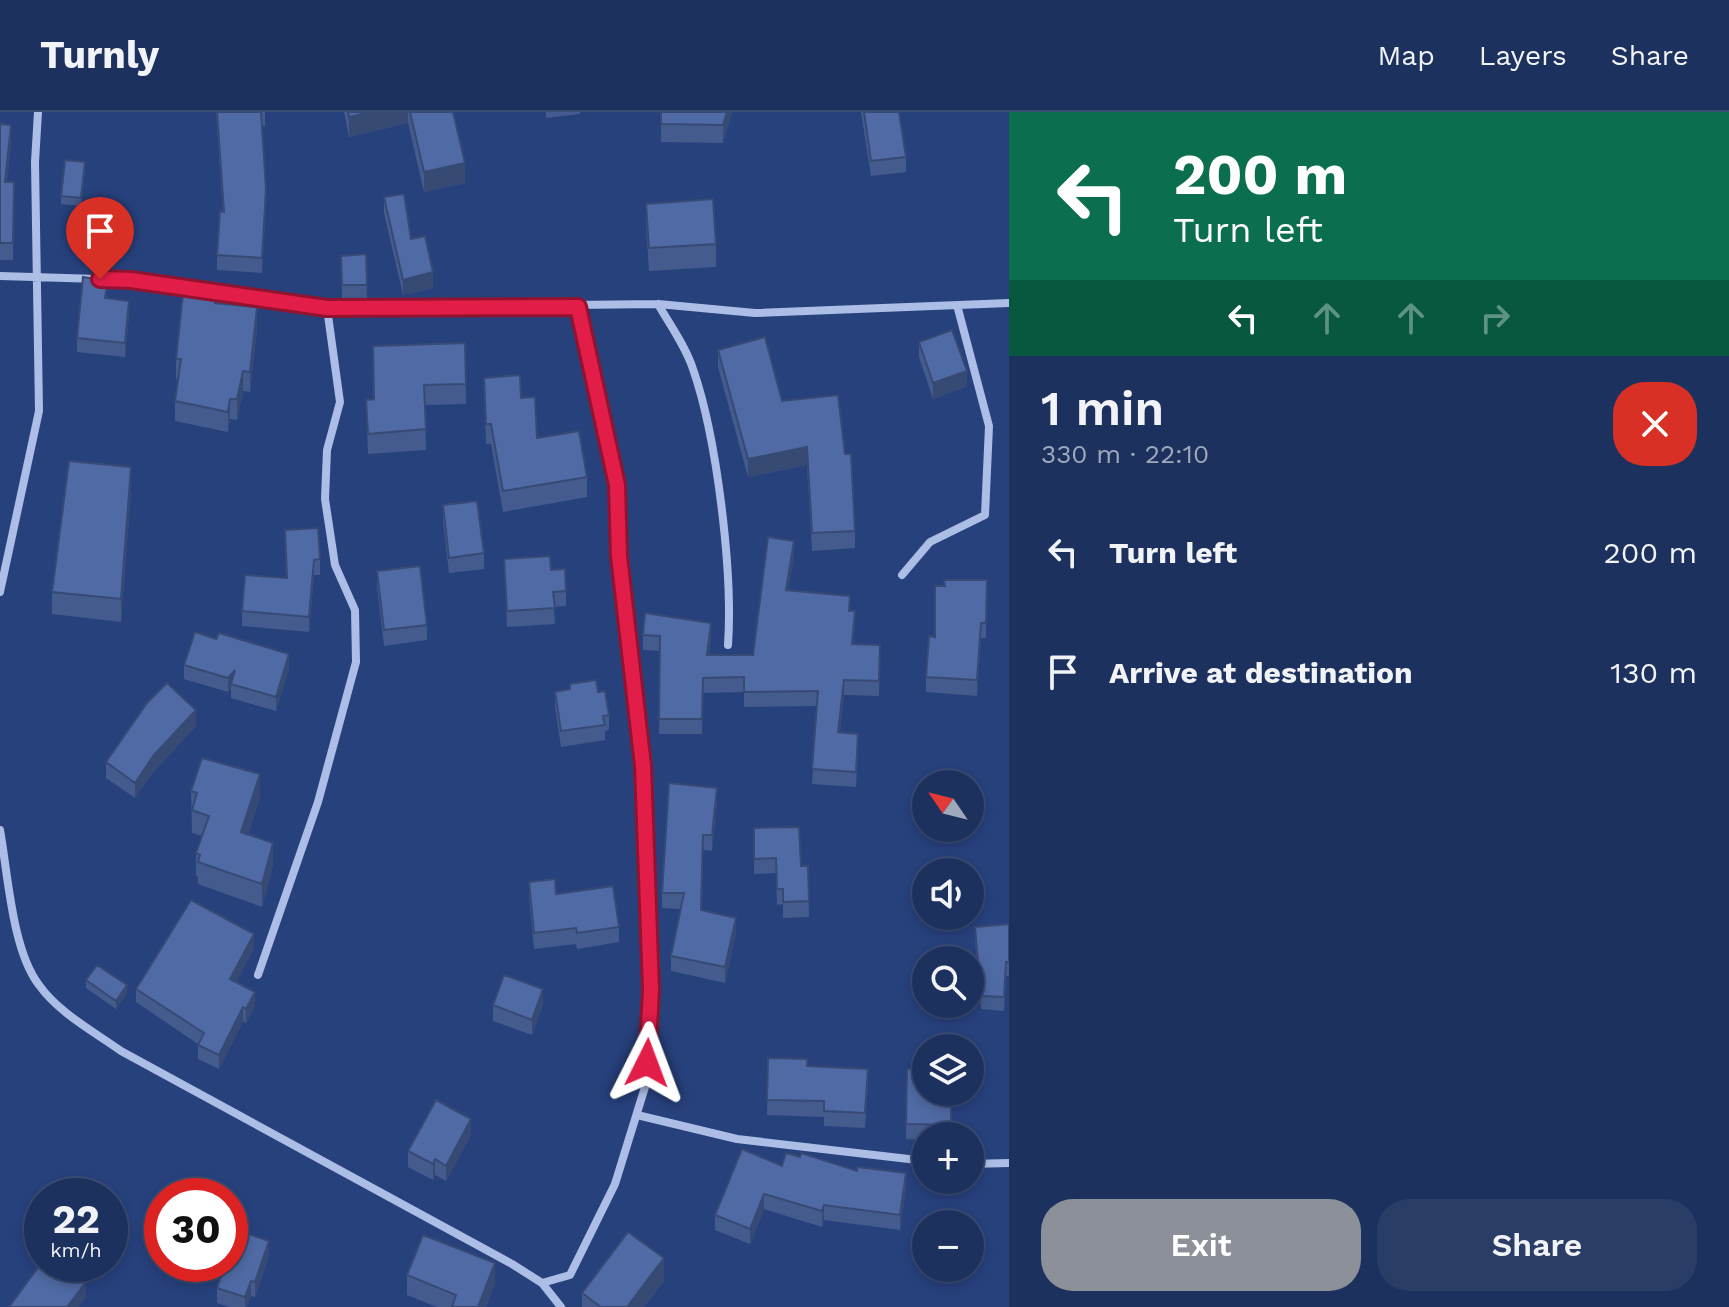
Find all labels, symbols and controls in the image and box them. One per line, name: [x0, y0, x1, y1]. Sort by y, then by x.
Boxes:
text: Turnly: [40, 33, 159, 77]
text: Map: [1378, 39, 1435, 72]
text: Layers: [1479, 39, 1567, 72]
text: Share: [1611, 39, 1689, 72]
text: 200 m: [1173, 142, 1347, 208]
icon: left: [1041, 144, 1145, 248]
pin: [66, 197, 134, 279]
icon: arrive: [78, 209, 122, 253]
text: Turn left: [1173, 209, 1323, 251]
icon: left: [1221, 296, 1265, 340]
icon: ahead: [1305, 296, 1349, 340]
icon: ahead: [1389, 296, 1433, 340]
icon: right: [1473, 296, 1517, 340]
text: 1 min: [1041, 380, 1164, 437]
button: close: [1613, 382, 1697, 466]
text: 330 m · 22:10: [1041, 439, 1209, 469]
icon: left: [1041, 530, 1085, 574]
text: Turn left: [1109, 535, 1237, 570]
text: 200 m: [1603, 535, 1697, 570]
icon: arrive: [1041, 650, 1085, 694]
text: Arrive at destination: [1109, 655, 1413, 690]
text: 130 m: [1610, 655, 1697, 690]
north arrow: [912, 770, 984, 842]
map controls: [912, 770, 984, 1282]
button: sound: [912, 858, 984, 930]
button: search: [912, 946, 984, 1018]
position arrow: [605, 1021, 689, 1105]
button: layers: [912, 1034, 984, 1106]
button: +: [912, 1122, 984, 1194]
speed limit sign: 30: [144, 1178, 248, 1282]
text: 22: [52, 1196, 100, 1243]
button: Exit: [1041, 1199, 1361, 1291]
button: Share: [1377, 1199, 1697, 1291]
button: −: [912, 1210, 984, 1282]
text: km/h: [50, 1238, 102, 1262]

